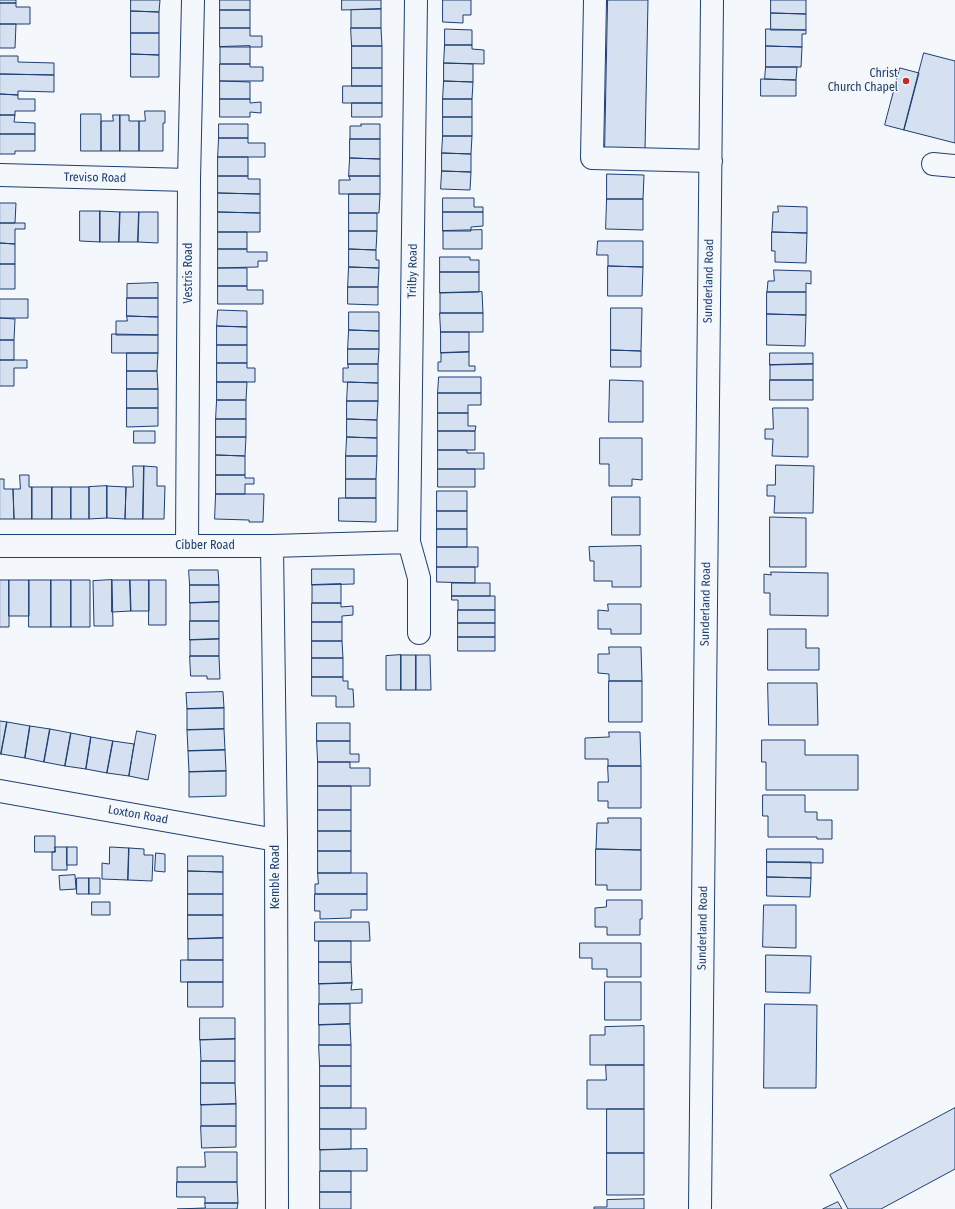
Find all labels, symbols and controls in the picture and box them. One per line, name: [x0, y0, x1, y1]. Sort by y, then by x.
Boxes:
place label: Christ Church Chapel: [828, 67, 898, 95]
marker: Christ Church Chapel: [901, 76, 911, 86]
street label: Treviso Road: [64, 170, 126, 186]
street label: Sunderland Road: [701, 239, 717, 323]
street label: Vestris Road: [182, 243, 196, 303]
street label: Trilby Road: [405, 243, 421, 299]
street label: Cibber Road: [175, 539, 235, 553]
street label: Sunderland Road: [698, 562, 714, 646]
street label: Loxton Road: [107, 803, 169, 827]
street label: Kemble Road: [269, 845, 283, 909]
street label: Sunderland Road: [695, 886, 711, 970]

